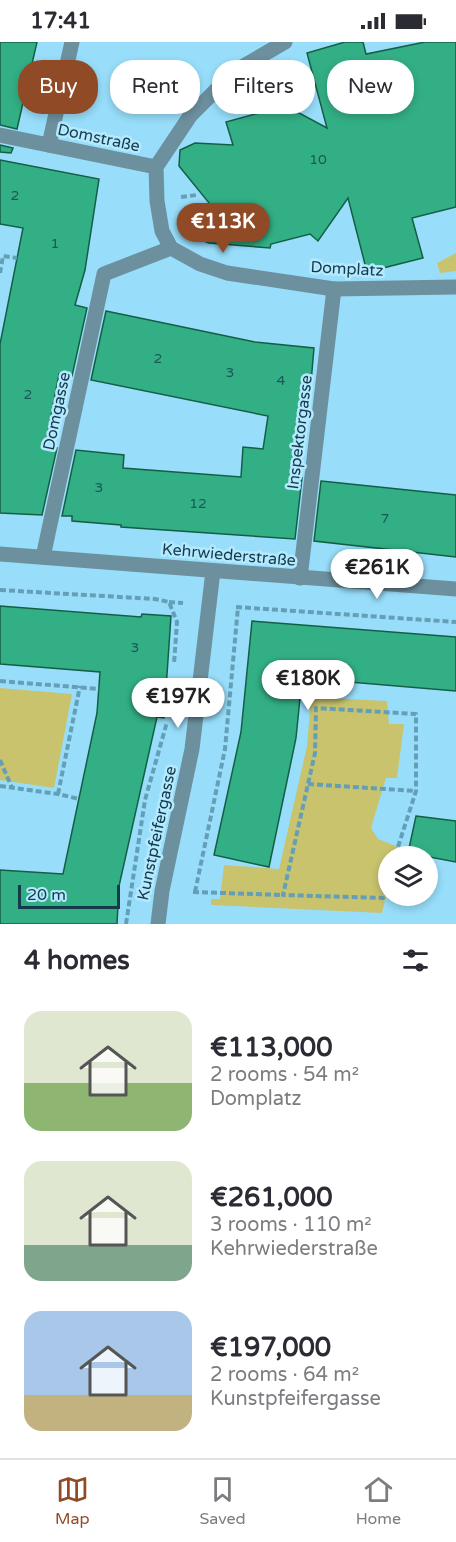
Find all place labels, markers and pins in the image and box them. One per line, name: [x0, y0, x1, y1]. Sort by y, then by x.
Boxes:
pin: €113K: [181, 203, 265, 254]
pin: €261K: [335, 549, 419, 600]
pin: €180K: [266, 660, 350, 711]
pin: €197K: [136, 678, 220, 729]

